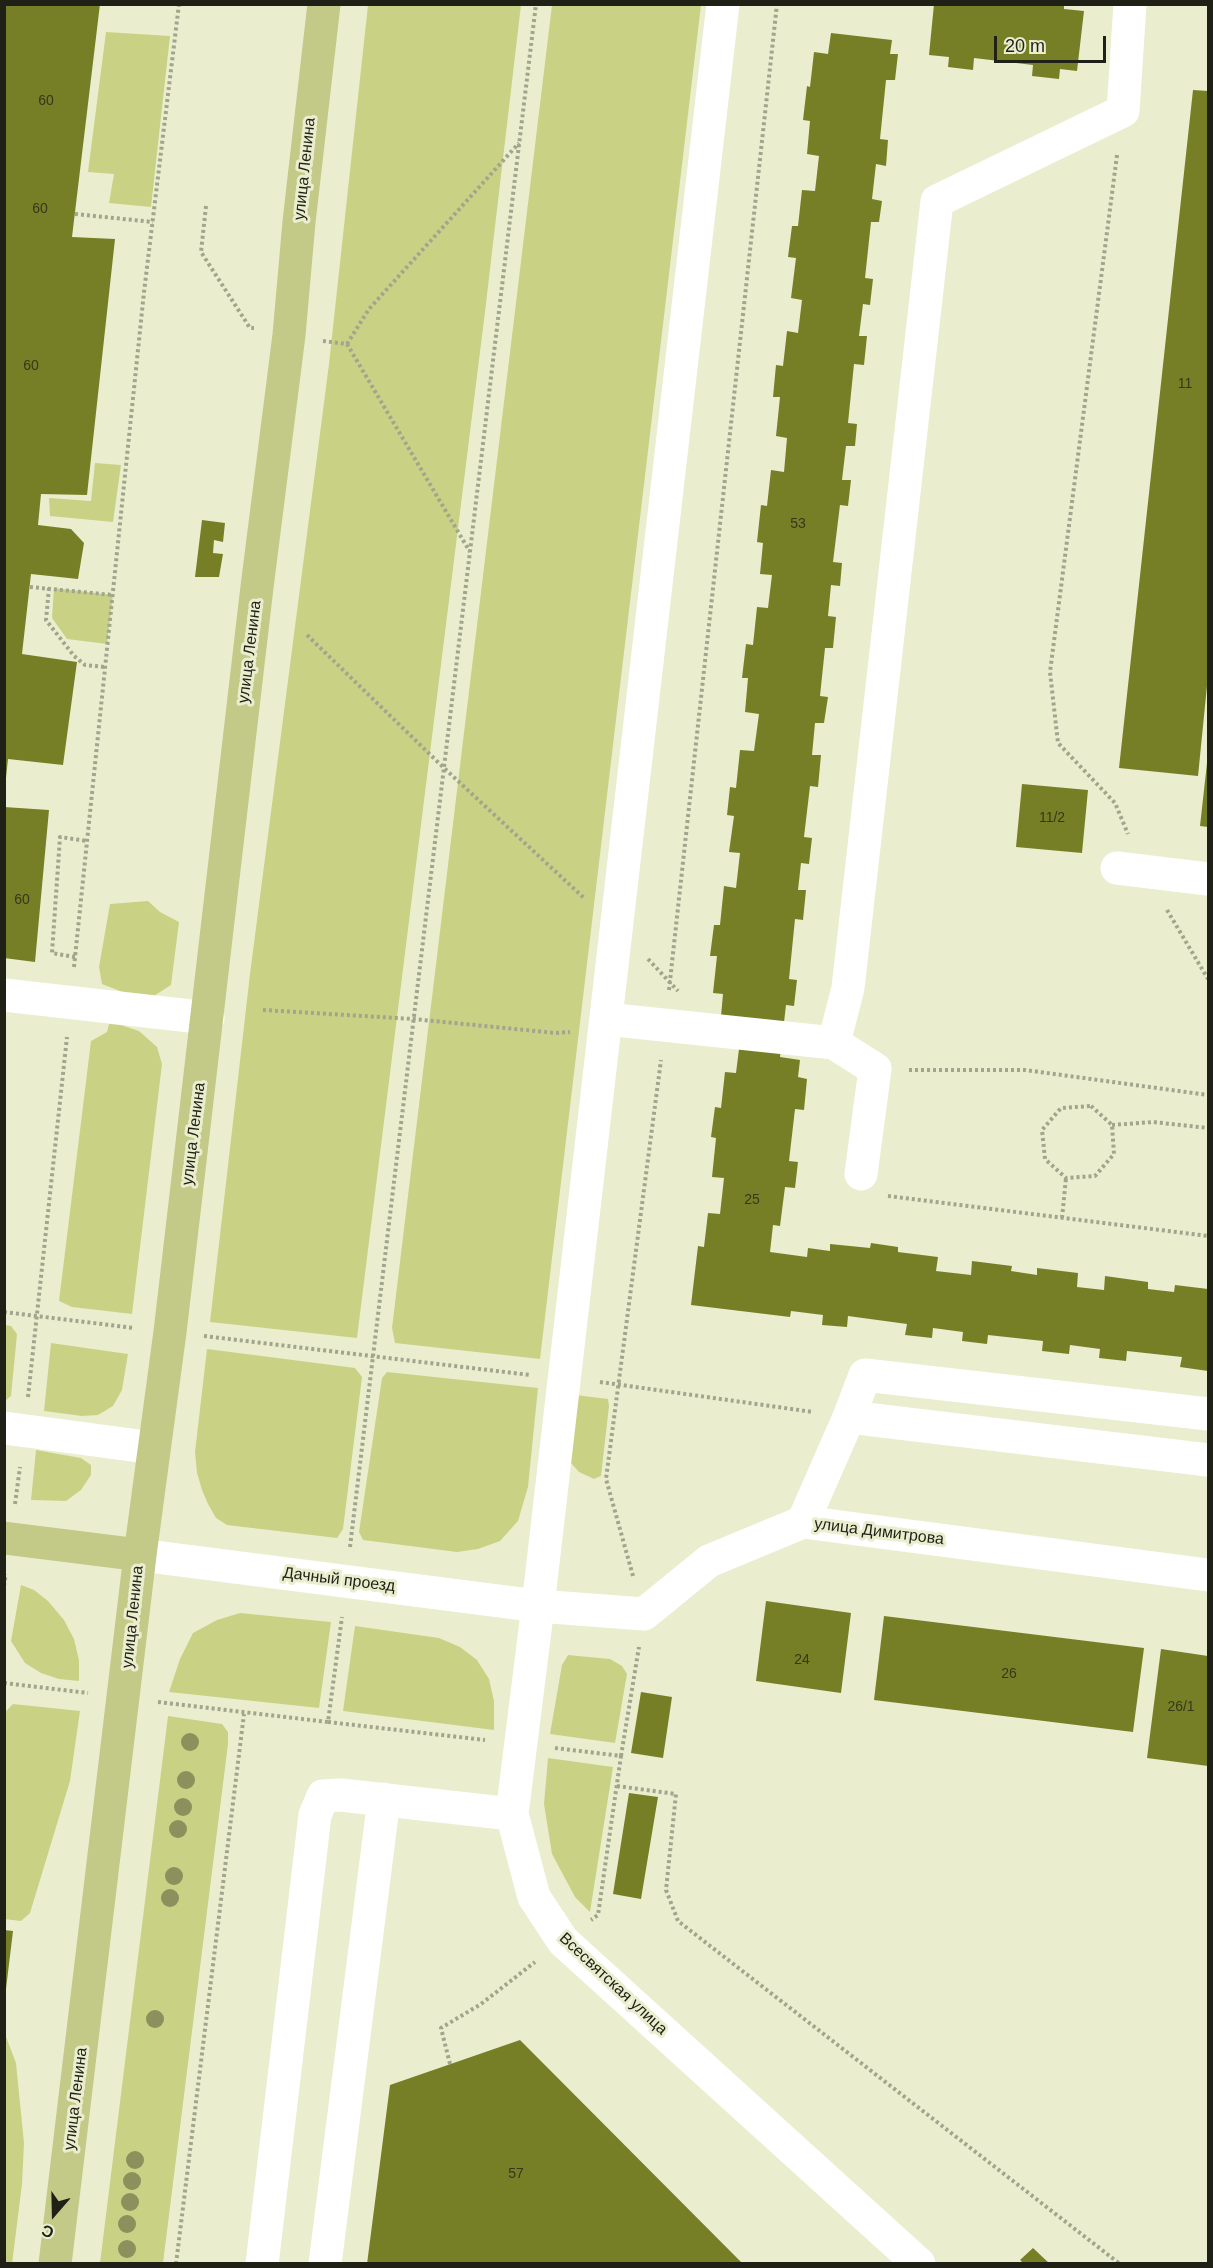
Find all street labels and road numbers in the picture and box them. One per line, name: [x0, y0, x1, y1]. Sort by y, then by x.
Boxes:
street label: улица Ленина: [290, 117, 320, 221]
street label: улица Ленина: [234, 600, 266, 704]
street label: улица Ленина: [178, 1082, 210, 1186]
street label: улица Димитрова: [813, 1515, 945, 1549]
street label: Дачный проезд: [282, 1564, 396, 1596]
street label: улица Ленина: [118, 1565, 148, 1669]
street label: Всесвятская улица: [555, 1929, 671, 2039]
street label: улица Ленина: [60, 2047, 92, 2151]

